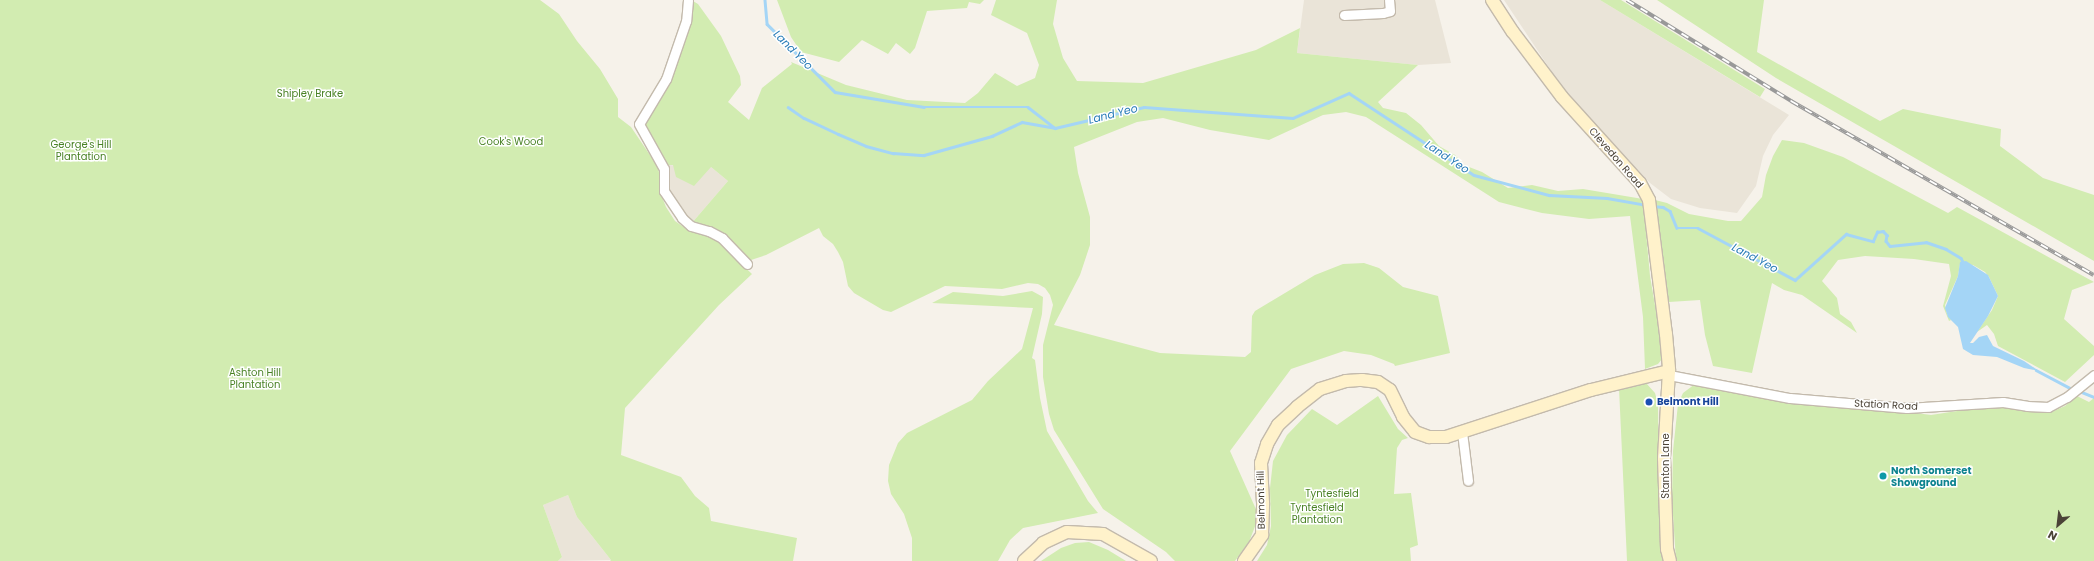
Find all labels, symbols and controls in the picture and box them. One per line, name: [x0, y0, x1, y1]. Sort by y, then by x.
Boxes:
water label: Land Yeo: [771, 28, 815, 72]
park label: Shipley Brake: [277, 88, 343, 100]
water label: Land Yeo: [1087, 102, 1139, 126]
street label: Clevedon Road: [1586, 125, 1646, 191]
park label: Cook's Wood: [479, 136, 543, 148]
park label: George's Hill Plantation: [51, 138, 111, 162]
water label: Land Yeo: [1422, 138, 1472, 176]
water label: Land Yeo: [1730, 240, 1780, 276]
park label: Ashton Hill Plantation: [229, 366, 281, 390]
place label: Belmont Hill: [1657, 396, 1719, 408]
marker: Belmont Hill: [1644, 397, 1654, 407]
street label: Station Road: [1854, 397, 1918, 413]
street label: Stanton Lane: [1660, 433, 1672, 499]
place label: North Somerset Showground: [1891, 464, 1971, 488]
street label: Belmont Hill: [1254, 471, 1268, 529]
marker: North Somerset Showground: [1878, 471, 1888, 481]
park label: Tyntesfield: [1305, 488, 1359, 500]
park label: Tyntesfield Plantation: [1290, 501, 1344, 524]
north arrow: [2038, 505, 2078, 545]
text: N: [2045, 527, 2060, 545]

